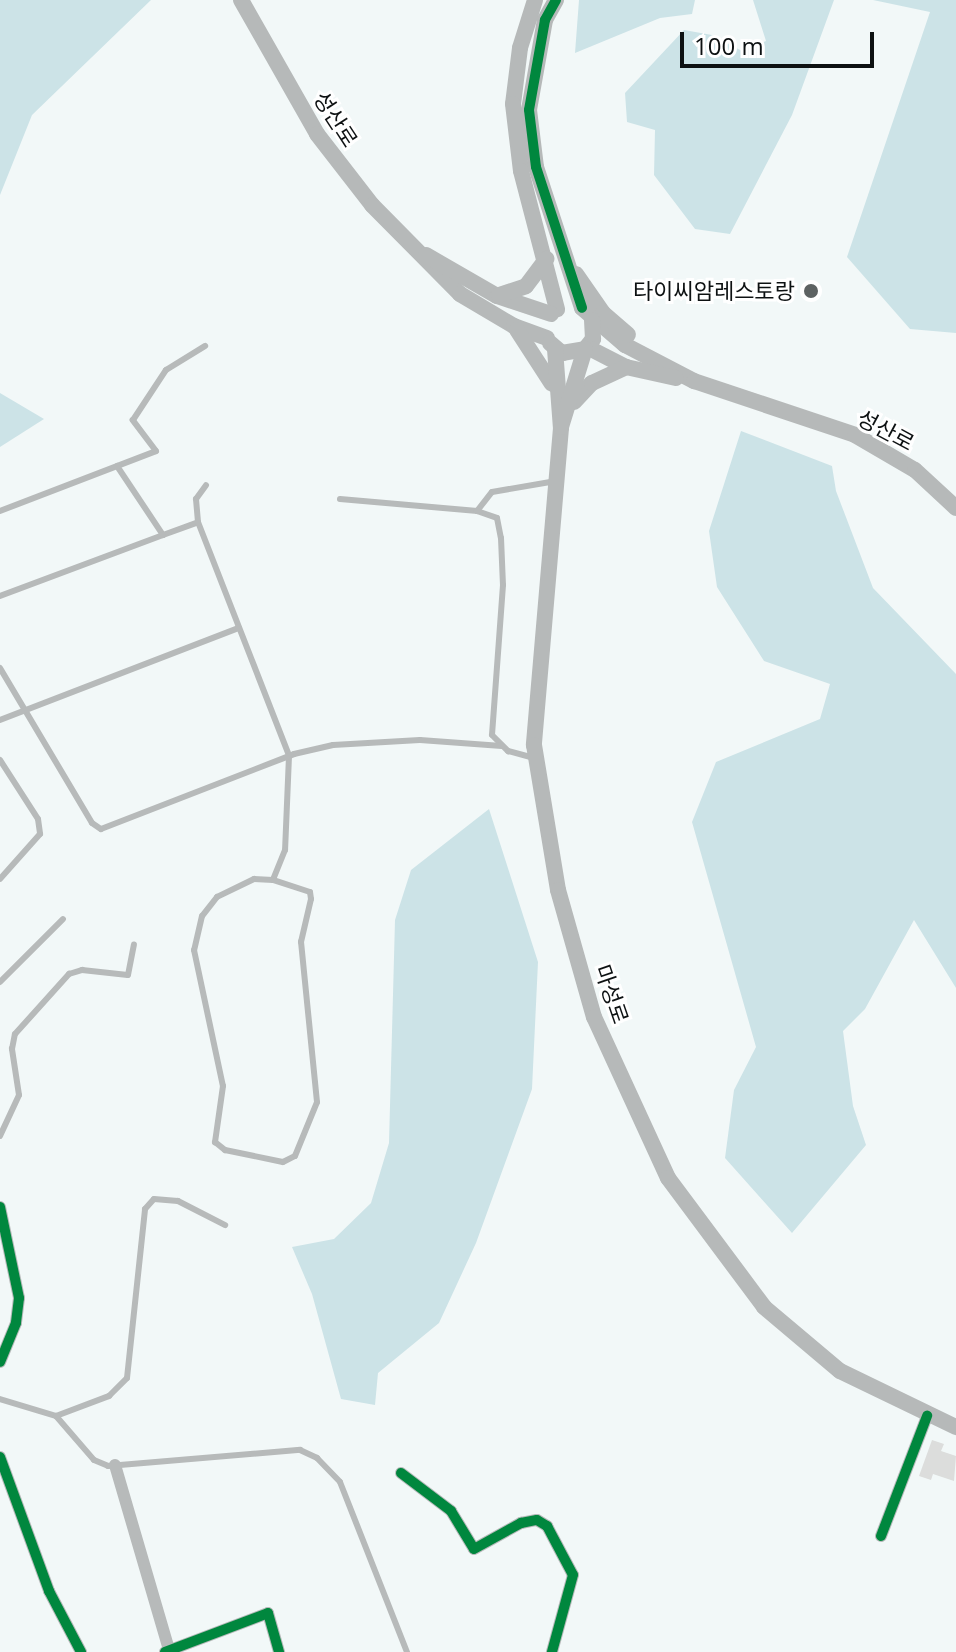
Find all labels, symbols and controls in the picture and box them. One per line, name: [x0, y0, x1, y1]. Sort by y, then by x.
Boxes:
scale bar: [684, 16, 878, 66]
text: 100 m: [694, 29, 764, 62]
street label: 성산로: [308, 86, 364, 152]
place label: 타이씨암레스토랑: [633, 278, 795, 304]
marker: 타이씨암레스토랑: [802, 282, 820, 300]
street label: 성산로: [853, 404, 919, 456]
street label: 마성로: [590, 961, 634, 1027]

